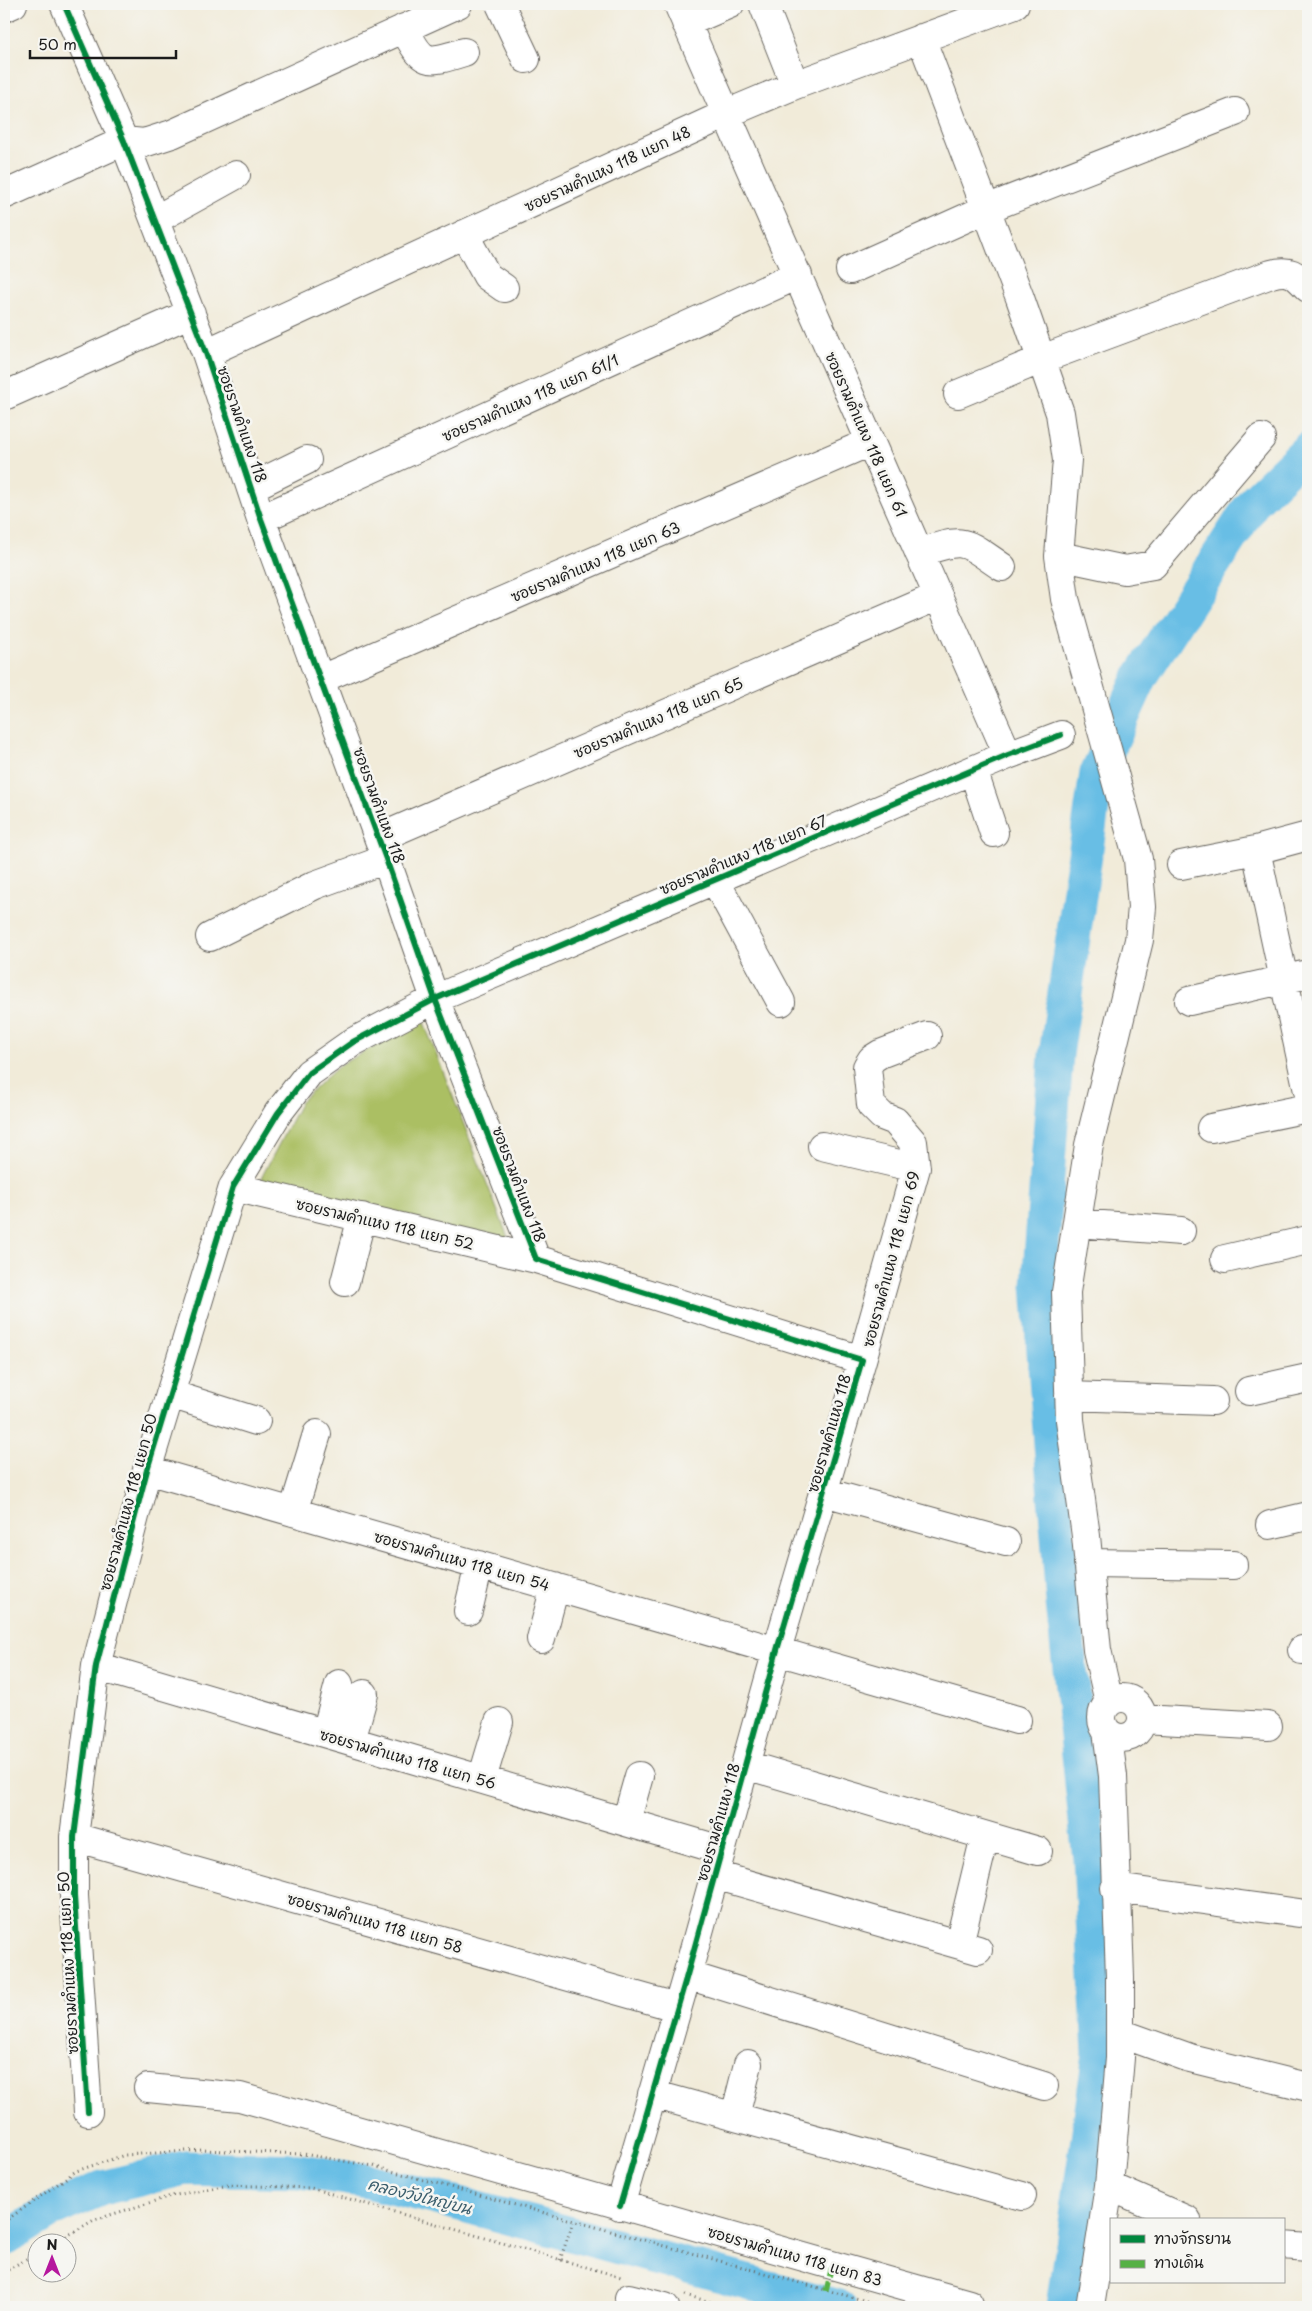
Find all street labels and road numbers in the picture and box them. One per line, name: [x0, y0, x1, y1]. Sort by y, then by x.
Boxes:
street label: ซอยรามคำแหง 118 แยก 48: [520, 119, 694, 217]
street label: ซอยรามคำแหง 118 แยก 61/1: [438, 347, 622, 447]
street label: ซอยรามคำแหง 118 แยก 61: [820, 348, 914, 520]
street label: ซอยรามคำแหง 118: [212, 362, 274, 486]
street label: ซอยรามคำแหง 118 แยก 63: [507, 515, 683, 607]
street label: ซอยรามคำแหง 118 แยก 65: [569, 671, 747, 763]
street label: ซอยรามคำแหง 118: [348, 743, 412, 867]
street label: ซอยรามคำแหง 118 แยก 67: [655, 808, 831, 900]
street label: ซอยรามคำแหง 118: [487, 1123, 553, 1245]
street label: ซอยรามคำแหง 118 แยก 69: [855, 1168, 925, 1350]
street label: ซอยรามคำแหง 118 แยก 52: [294, 1191, 476, 1255]
street label: ซอยรามคำแหง 118: [800, 1371, 856, 1495]
street label: ซอยรามคำแหง 118 แยก 50: [92, 1411, 162, 1593]
street label: ซอยรามคำแหง 118 แยก 54: [371, 1524, 553, 1596]
street label: ซอยรามคำแหง 118 แยก 56: [317, 1722, 499, 1794]
street label: ซอยรามคำแหง 118: [689, 1760, 745, 1884]
street label: ซอยรามคำแหง 118 แยก 50: [51, 1871, 83, 2055]
street label: ซอยรามคำแหง 118 แยก 58: [285, 1886, 465, 1958]
street label: ซอยรามคำแหง 118 แยก 83: [705, 2219, 885, 2291]

